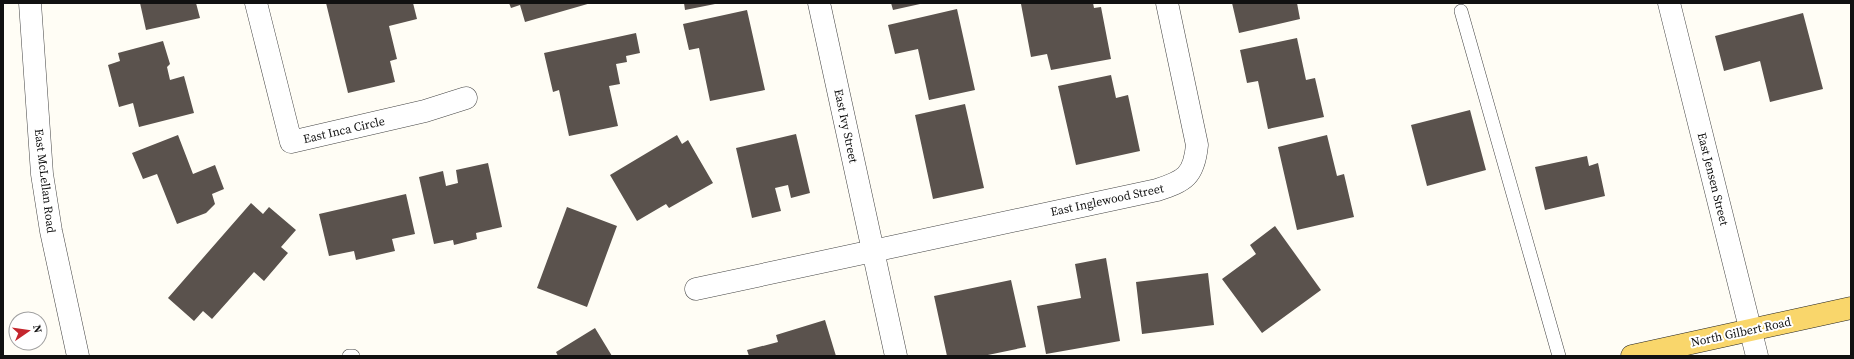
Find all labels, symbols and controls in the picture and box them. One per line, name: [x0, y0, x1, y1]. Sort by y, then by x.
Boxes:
street label: East Ivy Street: [830, 87, 862, 165]
street label: East Inca Circle: [302, 113, 386, 147]
street label: East McLellan Road: [31, 128, 59, 234]
street label: East Jensen Street: [1694, 131, 1732, 227]
street label: East Inglewood Street: [1049, 180, 1165, 220]
north arrow: [8, 311, 48, 351]
street label: North Gilbert Road: [1689, 314, 1793, 350]
text: N: [29, 323, 45, 334]

